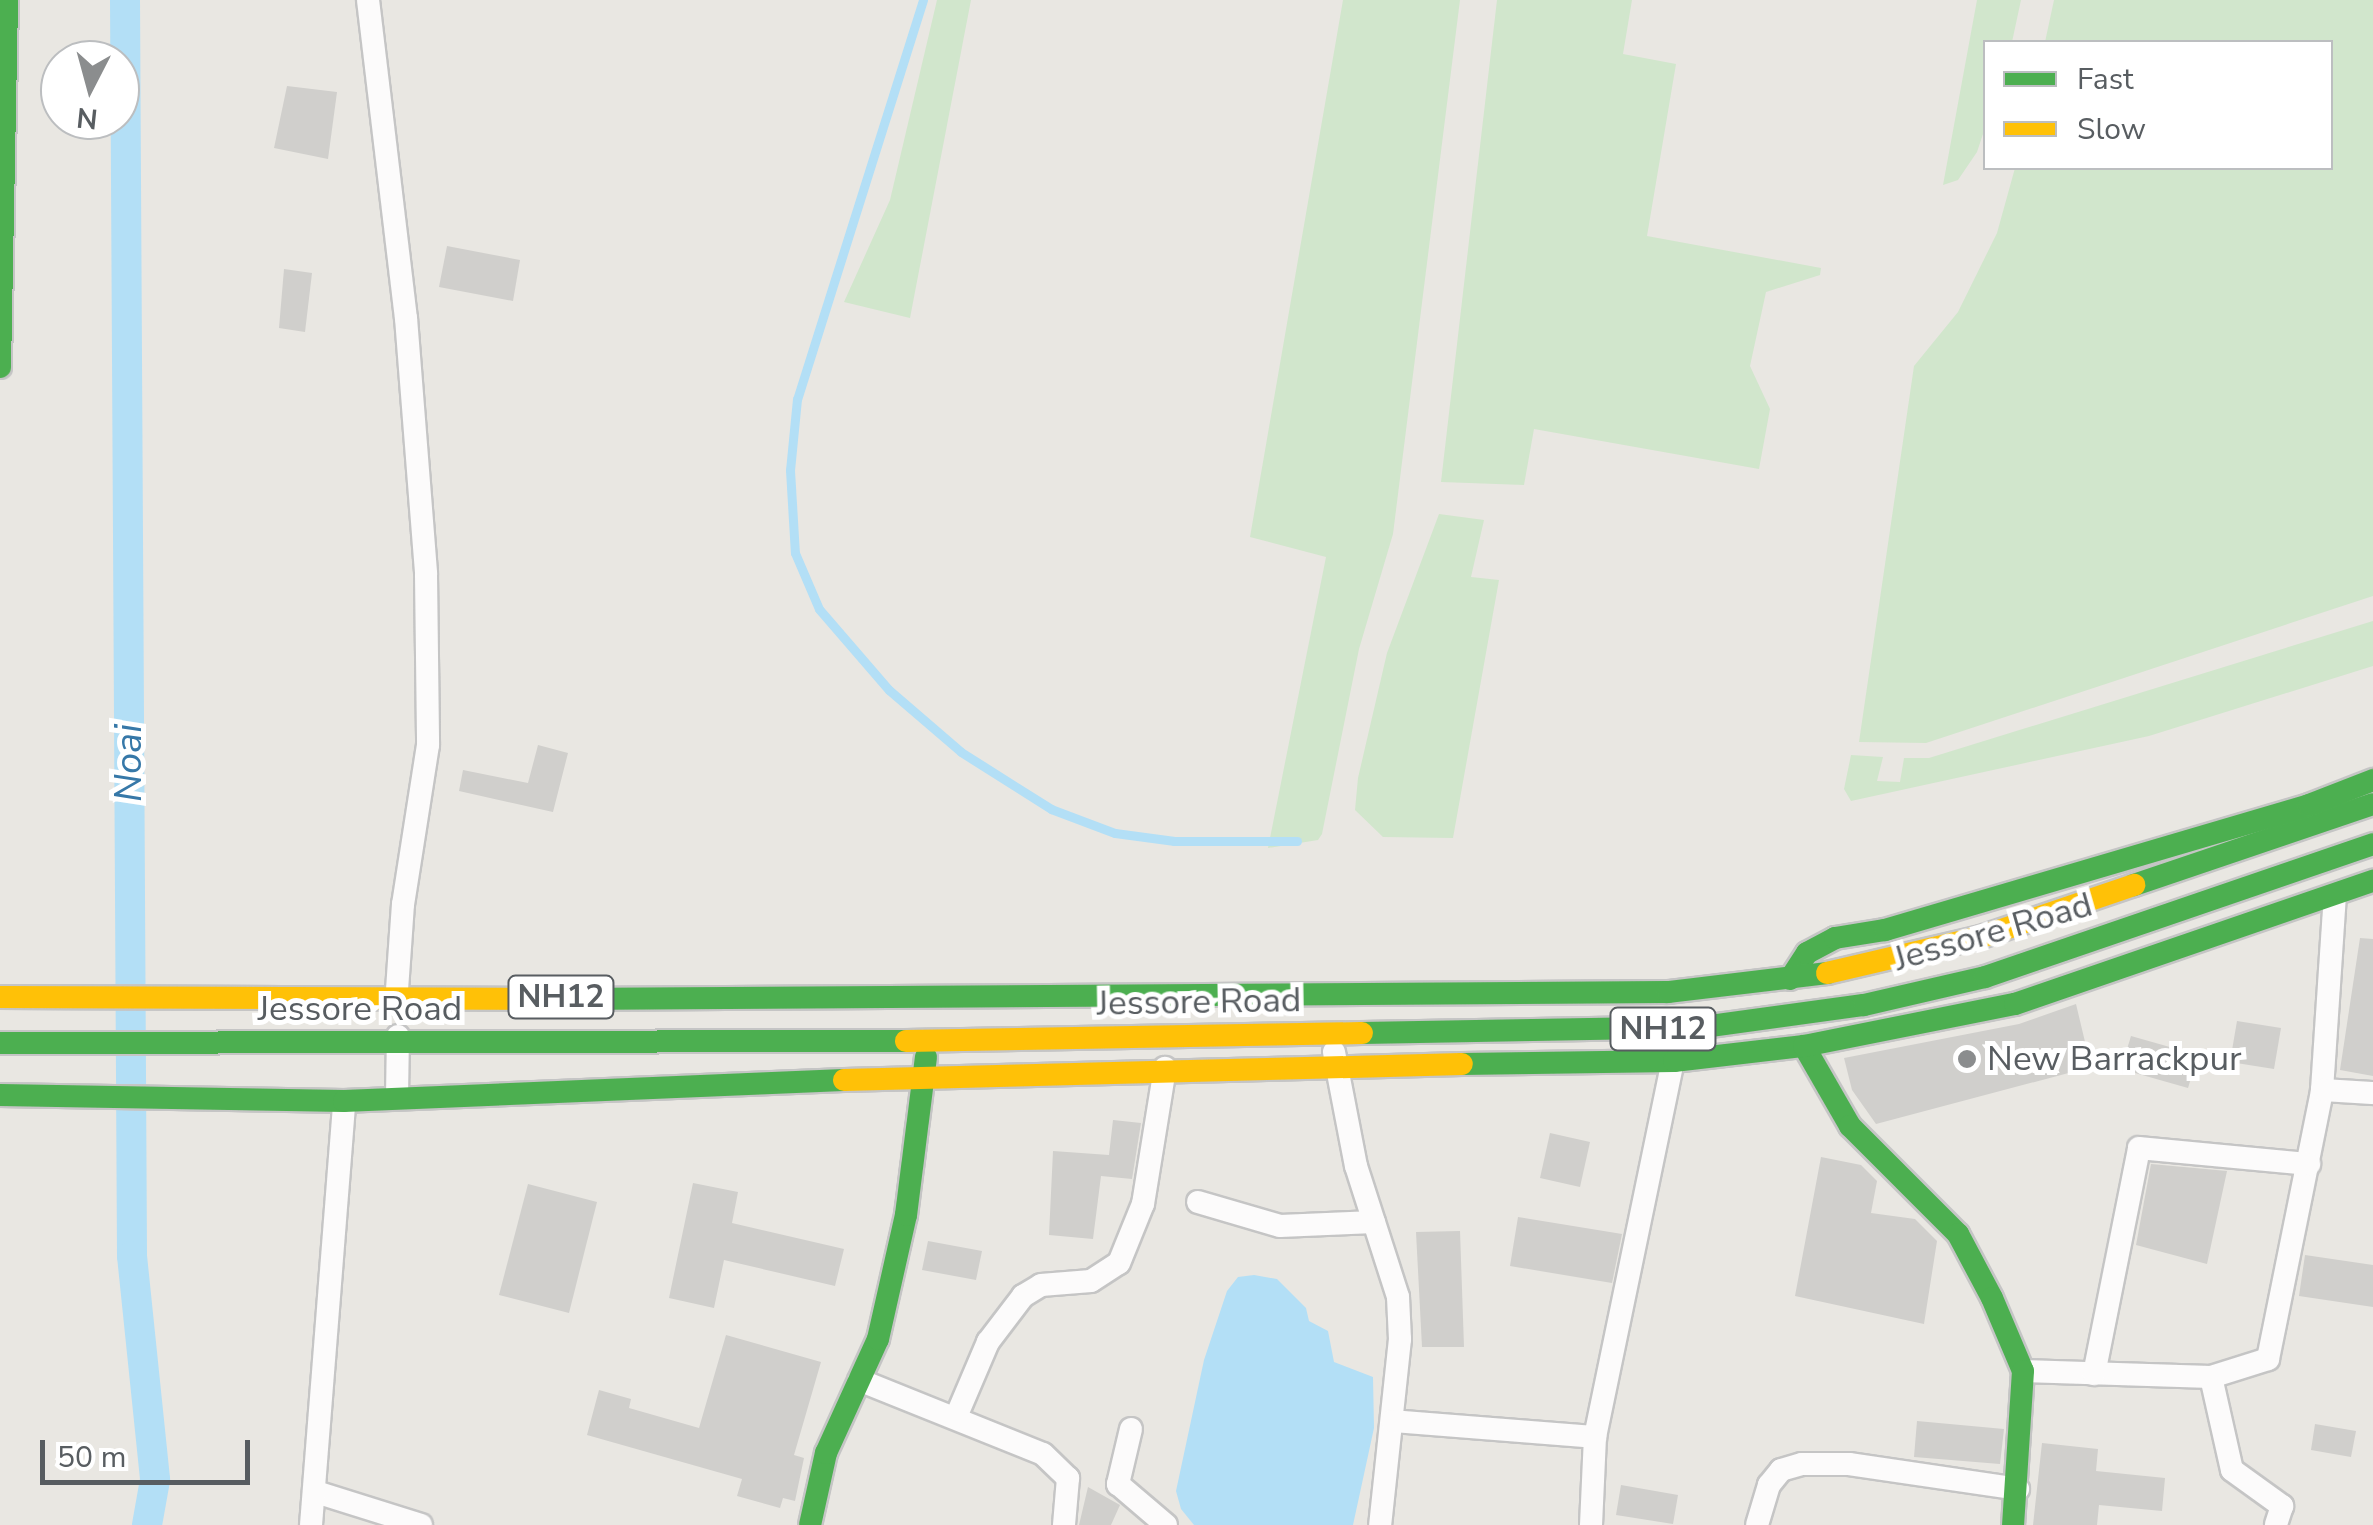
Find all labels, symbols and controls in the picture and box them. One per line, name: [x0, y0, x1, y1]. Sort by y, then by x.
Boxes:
north arrow: [40, 40, 140, 140]
legend: [1983, 40, 2333, 170]
text: Fast: [2077, 59, 2134, 100]
text: N: [75, 98, 99, 138]
text: Slow: [2077, 109, 2146, 150]
water label: Noai: [106, 724, 152, 802]
street label: Jessore Road: [1889, 884, 2097, 980]
road number: NH12: [506, 970, 616, 1024]
street label: Jessore Road: [1096, 979, 1302, 1025]
street label: Jessore Road: [258, 988, 462, 1030]
road number: NH12: [1608, 1002, 1718, 1056]
place label: New Barrackpur: [1987, 1038, 2242, 1080]
marker: New Barrackpur: [1956, 1048, 1978, 1070]
scale bar: [45, 1420, 255, 1482]
text: 50 m: [57, 1437, 126, 1478]

